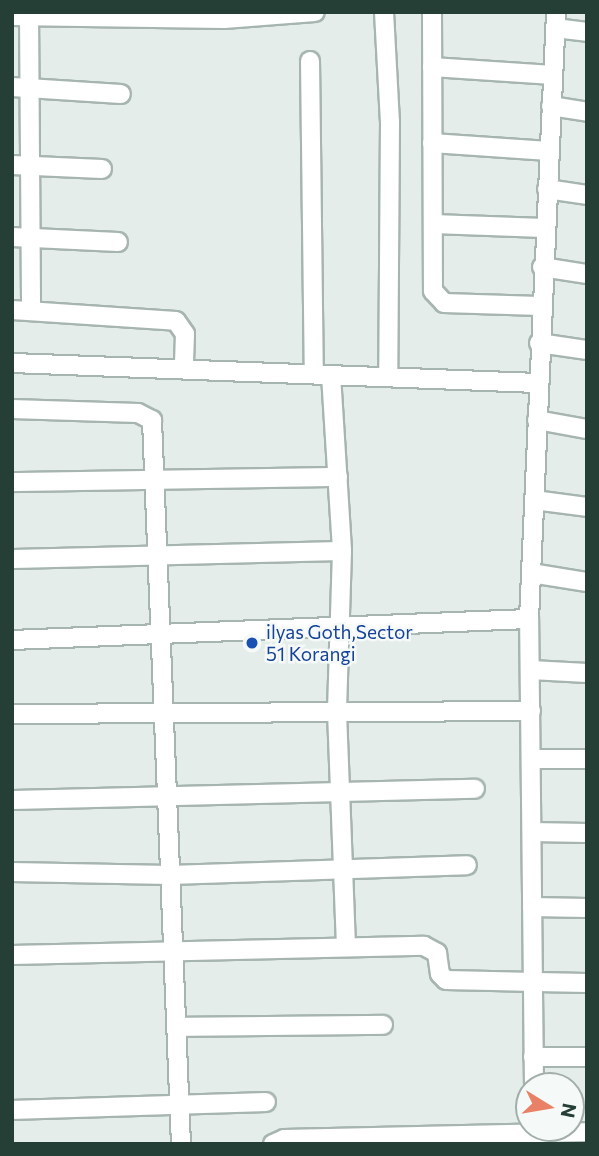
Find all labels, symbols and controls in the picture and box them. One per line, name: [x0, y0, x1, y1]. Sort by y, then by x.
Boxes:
place label: ilyas Goth,Sector 51 Korangi: [266, 621, 413, 665]
marker: ilyas Goth,Sector 51 Korangi: [244, 635, 260, 651]
north arrow: [515, 1072, 585, 1142]
text: N: [556, 1102, 582, 1120]

